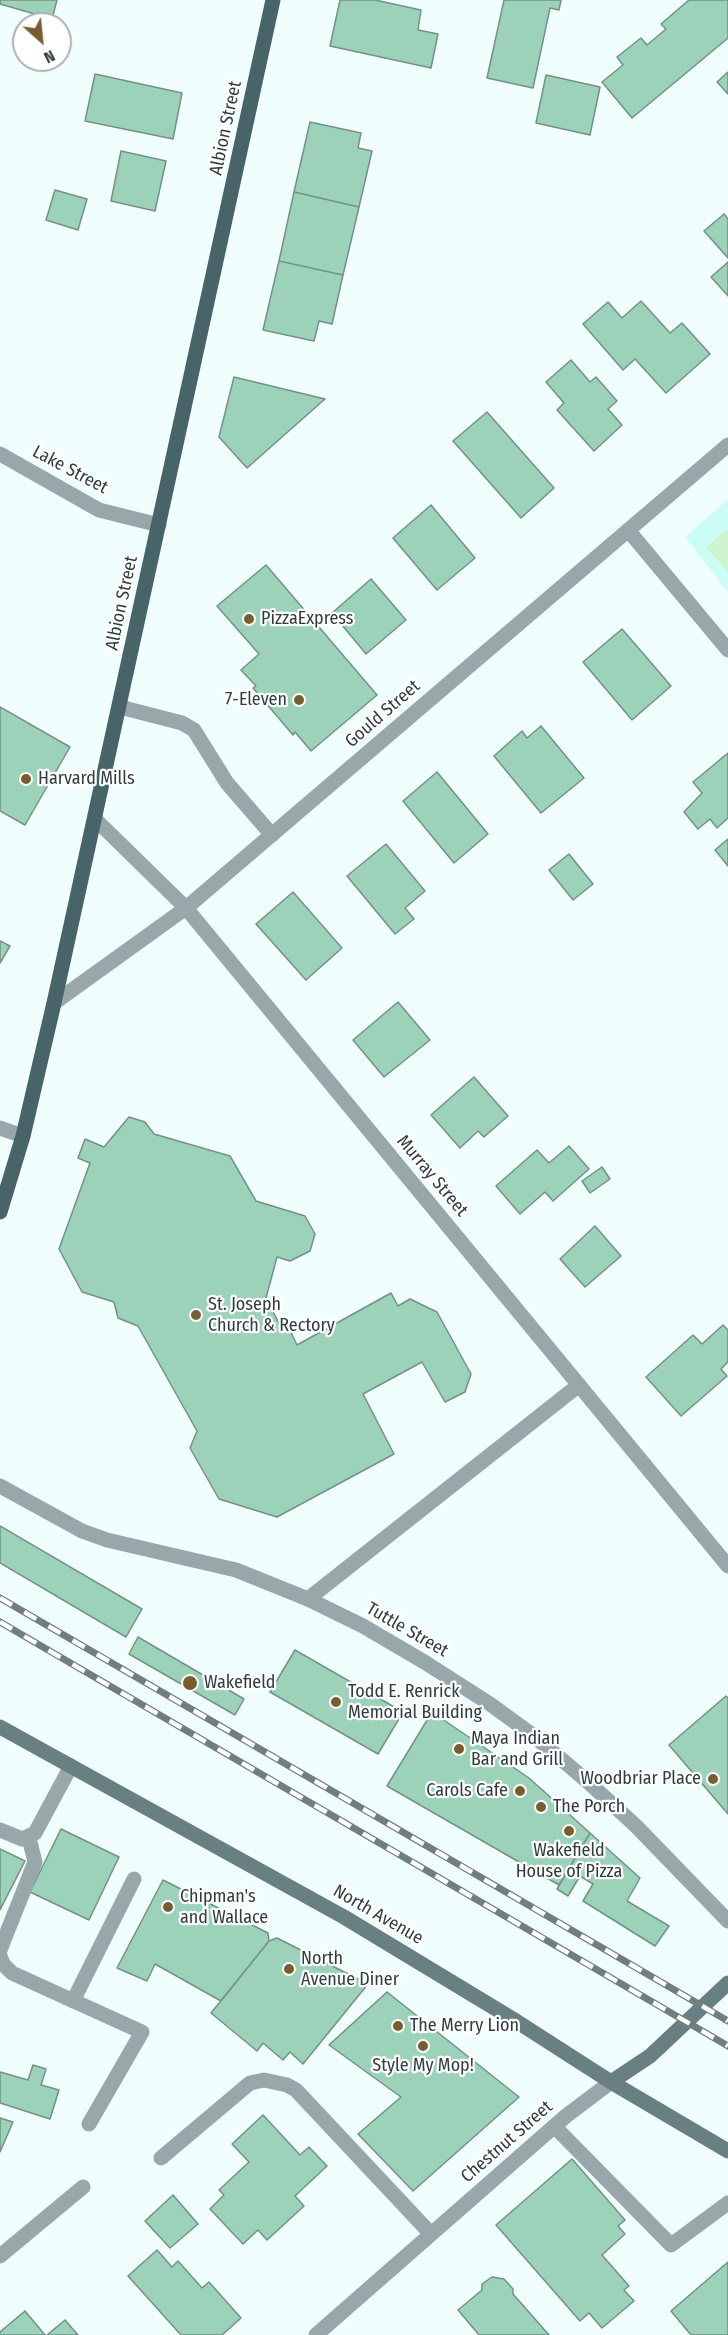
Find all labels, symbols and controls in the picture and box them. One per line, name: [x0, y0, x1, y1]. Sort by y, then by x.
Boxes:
north arrow: [12, 12, 72, 72]
text: N: [41, 46, 58, 67]
street label: Albion Street: [205, 79, 247, 177]
street label: Lake Street: [29, 441, 111, 499]
street label: Albion Street: [101, 554, 143, 652]
place label: PizzaExpress: [261, 608, 354, 630]
marker: PizzaExpress: [242, 612, 256, 626]
street label: Gould Street: [341, 676, 425, 752]
place label: 7-Eleven: [225, 689, 287, 711]
marker: 7-Eleven: [292, 693, 306, 707]
place label: Harvard Mills: [38, 768, 135, 790]
marker: Harvard Mills: [19, 772, 33, 786]
street label: Murray Street: [392, 1131, 472, 1221]
place label: St. Joseph Church & Rectory: [208, 1294, 335, 1336]
marker: St. Joseph Church & Rectory: [189, 1308, 203, 1322]
street label: Tuttle Street: [362, 1598, 452, 1662]
place label: Wakefield: [204, 1672, 275, 1694]
marker: Wakefield: [181, 1674, 199, 1692]
place label: Todd E. Renrick Memorial Building: [348, 1681, 482, 1724]
marker: Todd E. Renrick Memorial Building: [329, 1695, 343, 1709]
place label: Maya Indian Bar and Grill: [471, 1728, 563, 1770]
marker: Maya Indian Bar and Grill: [452, 1742, 466, 1756]
place label: Woodbriar Place: [580, 1768, 701, 1790]
marker: Woodbriar Place: [706, 1772, 720, 1786]
place label: Carols Cafe: [426, 1780, 508, 1802]
marker: Carols Cafe: [513, 1784, 527, 1798]
place label: The Porch: [553, 1796, 625, 1818]
marker: The Porch: [534, 1800, 548, 1814]
marker: Wakefield House of Pizza: [562, 1824, 576, 1838]
place label: Wakefield House of Pizza: [516, 1840, 622, 1882]
street label: North Avenue: [329, 1881, 427, 1949]
place label: Chipman's and Wallace: [180, 1886, 268, 1928]
marker: Chipman's and Wallace: [161, 1900, 175, 1914]
place label: North Avenue Diner: [301, 1948, 399, 1990]
marker: North Avenue Diner: [282, 1962, 296, 1976]
place label: The Merry Lion: [410, 2015, 519, 2037]
marker: The Merry Lion: [391, 2019, 405, 2033]
marker: Style My Mop!: [416, 2039, 430, 2053]
place label: Style My Mop!: [372, 2055, 474, 2077]
street label: Chestnut Street: [457, 2096, 557, 2188]

